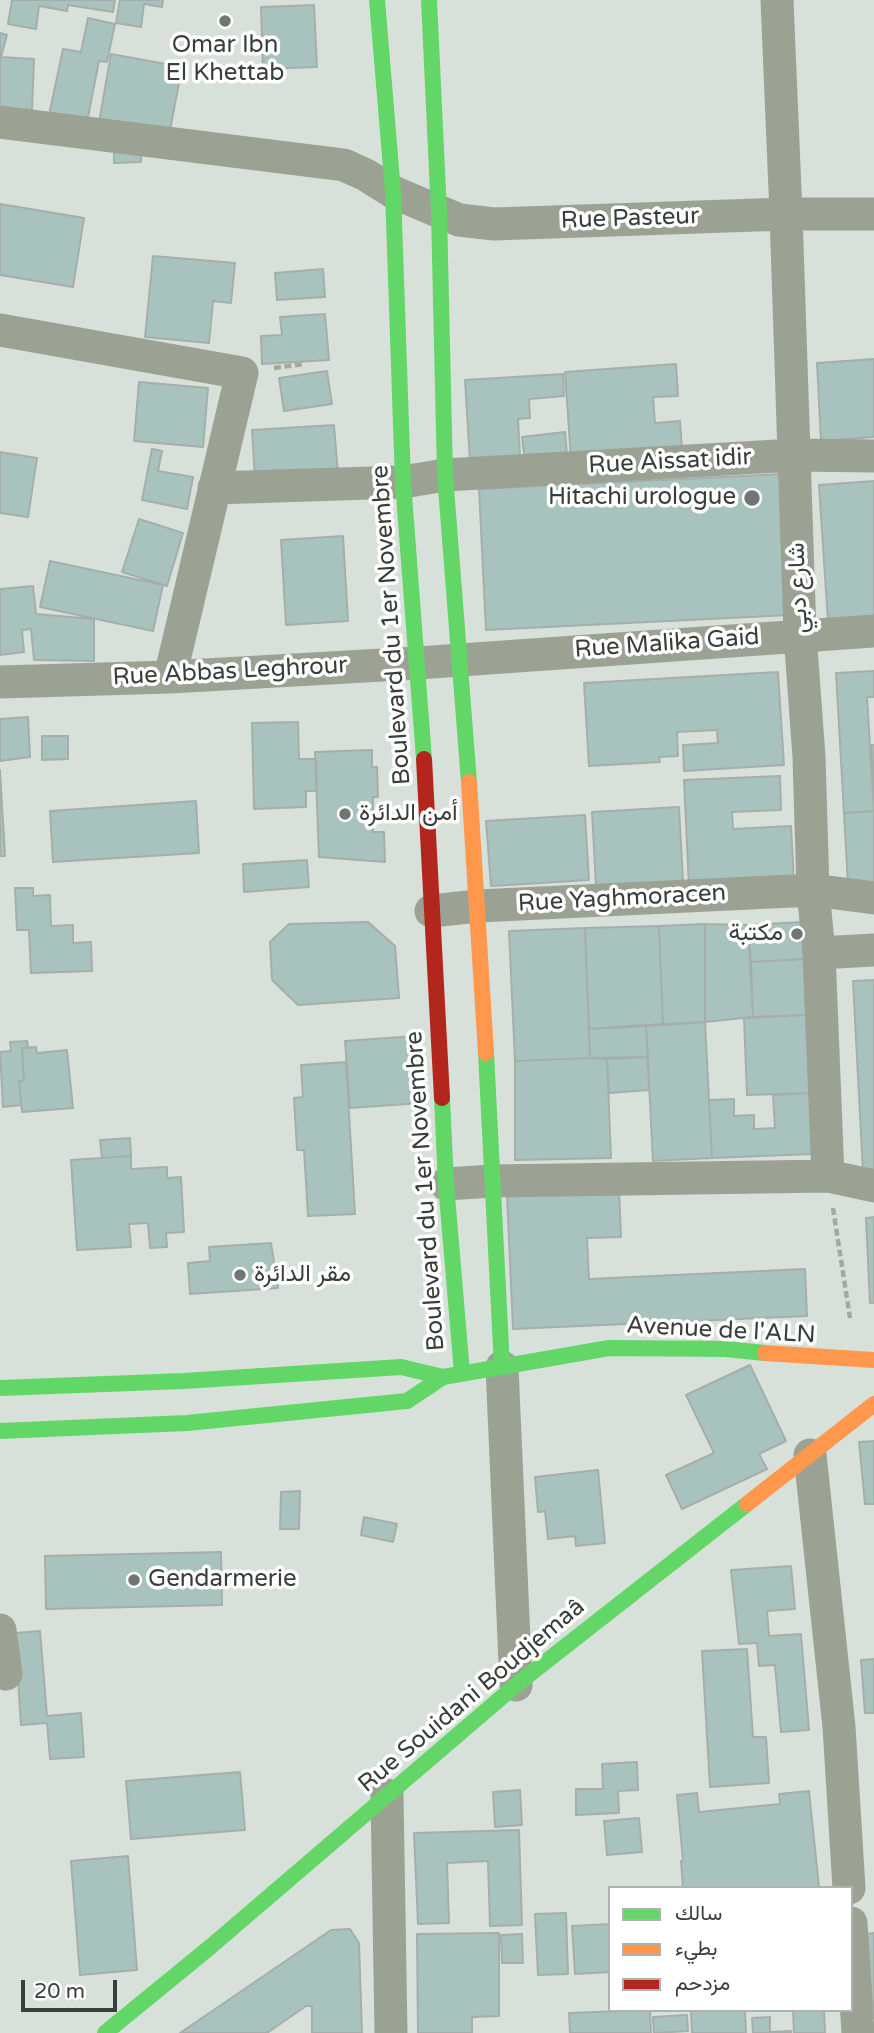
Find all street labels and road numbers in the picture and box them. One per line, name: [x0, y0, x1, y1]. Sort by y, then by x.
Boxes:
street label: Rue Pasteur: [560, 202, 700, 236]
street label: Rue Aissat idir: [588, 443, 752, 481]
street label: Boulevard du 1er Novembre: [366, 464, 418, 786]
street label: شارع دبي: [783, 542, 815, 634]
street label: Rue Malika Gaid: [573, 623, 761, 665]
street label: Rue Abbas Leghrour: [112, 651, 348, 693]
street label: Rue Yaghmoracen: [517, 879, 727, 919]
street label: Boulevard du 1er Novembre: [400, 1030, 452, 1352]
street label: Avenue de l'ALN: [626, 1312, 816, 1350]
street label: Rue Souidani Boudjemaâ: [353, 1593, 591, 1799]

